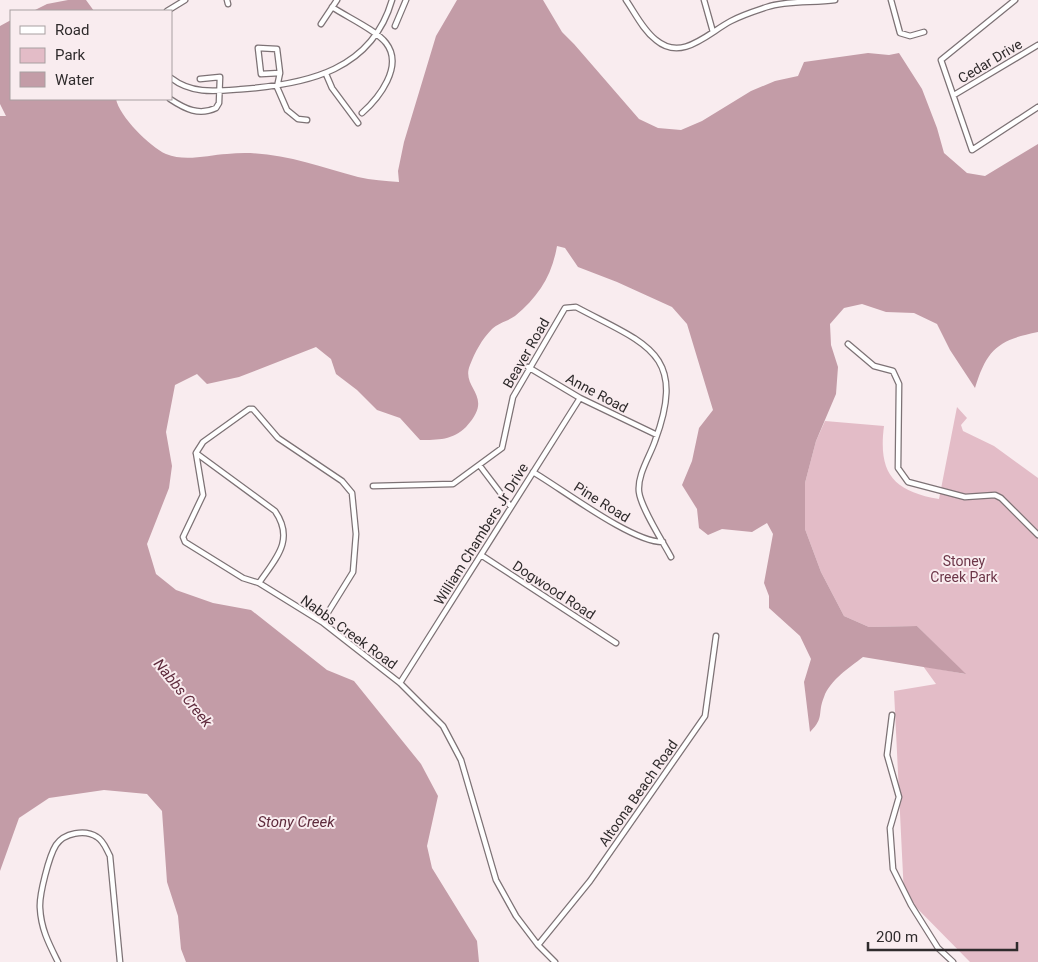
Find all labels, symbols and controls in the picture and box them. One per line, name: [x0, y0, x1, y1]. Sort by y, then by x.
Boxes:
legend: [10, 10, 172, 100]
text: Road: [55, 21, 89, 39]
street label: Cedar Drive: [955, 36, 1025, 86]
text: Park: [55, 46, 86, 64]
text: Water: [55, 71, 94, 89]
street label: Beaver Road: [500, 315, 552, 391]
street label: Anne Road: [563, 370, 631, 416]
street label: William Chambers Jr Drive: [431, 460, 531, 608]
street label: Pine Road: [571, 479, 633, 525]
park label: Stoney Creek Park: [930, 553, 999, 585]
street label: Dogwood Road: [510, 557, 598, 623]
street label: Nabbs Creek Road: [298, 592, 400, 672]
water label: Nabbs Creek: [150, 655, 216, 731]
street label: Altoona Beach Road: [595, 737, 681, 849]
water label: Stony Creek: [257, 813, 335, 831]
scale bar: [868, 920, 1017, 952]
text: 200 m: [876, 928, 918, 946]

